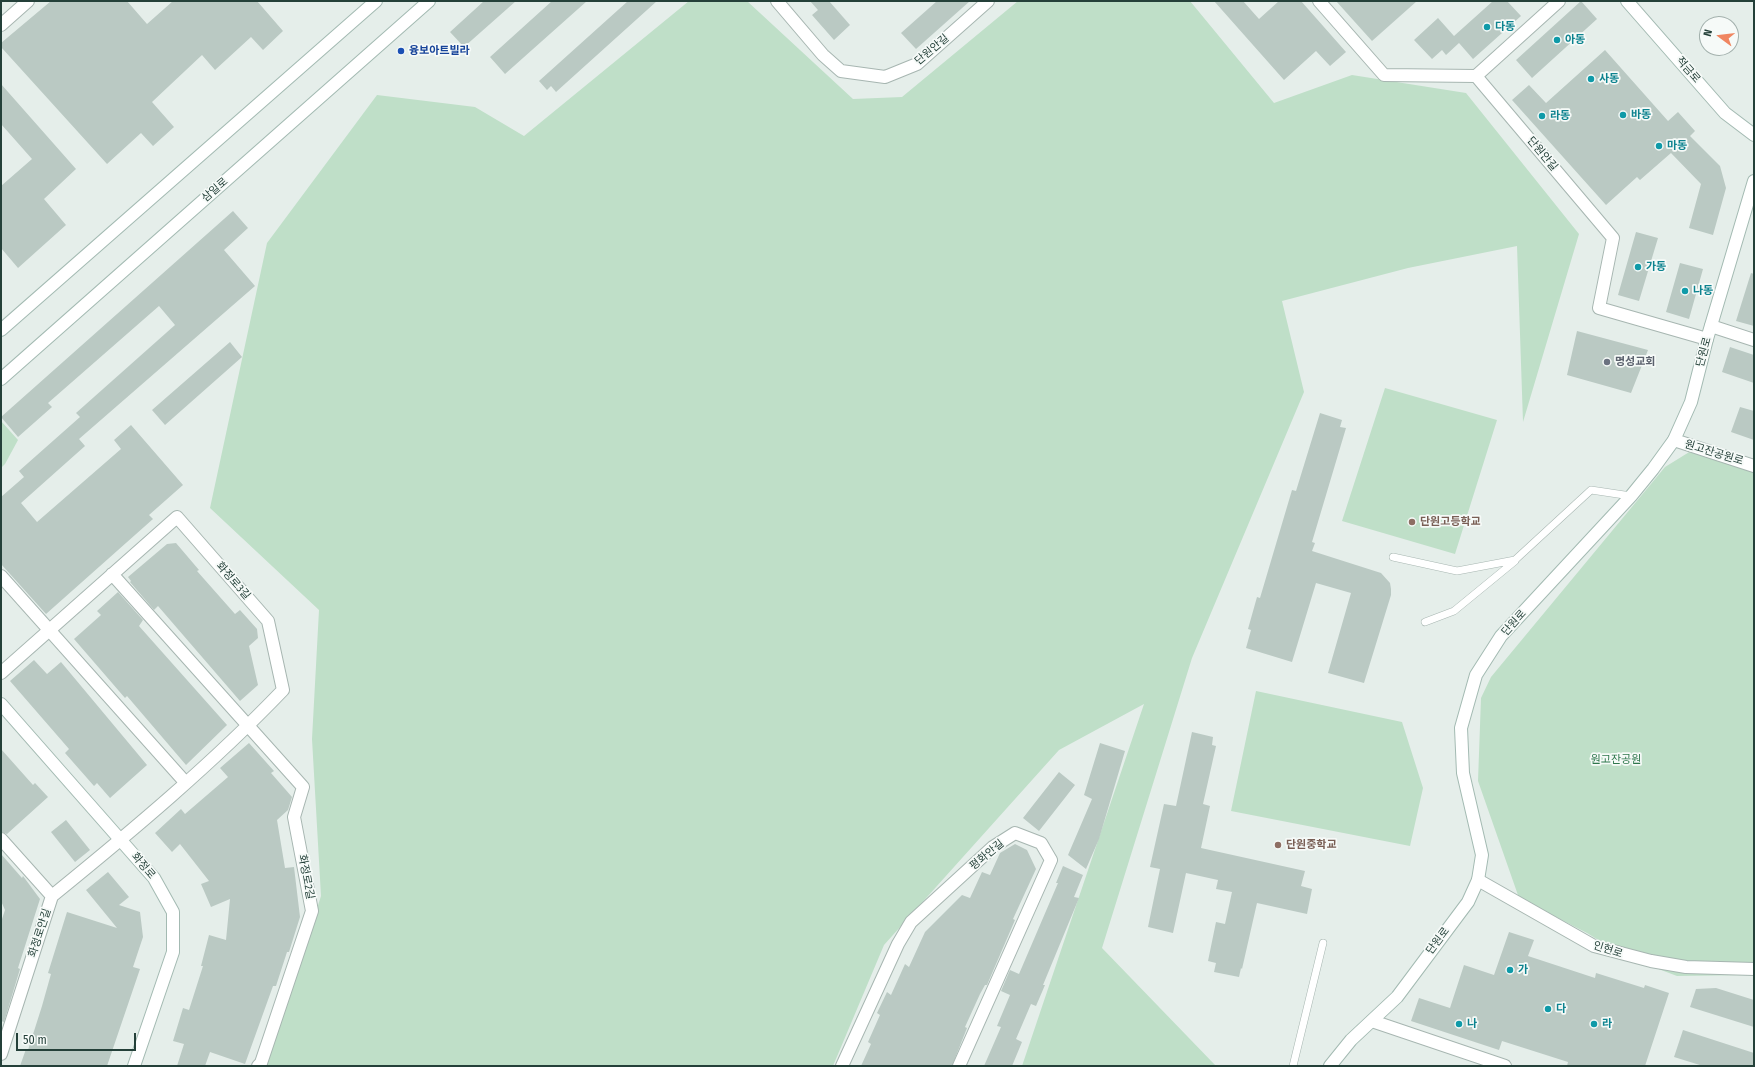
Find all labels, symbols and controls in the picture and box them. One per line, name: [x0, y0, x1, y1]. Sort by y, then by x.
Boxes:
north arrow: [1699, 16, 1739, 56]
place label: 다동: [1495, 20, 1515, 34]
marker: 다동: [1482, 22, 1492, 32]
text: N: [1701, 28, 1715, 38]
street label: 단원안길: [912, 32, 952, 68]
place label: 아동: [1565, 33, 1585, 47]
marker: 아동: [1552, 35, 1562, 45]
place label: 융보아트빌라: [409, 44, 470, 58]
marker: 융보아트빌라: [396, 46, 406, 56]
street label: 적금로: [1673, 54, 1703, 86]
place label: 사동: [1599, 72, 1619, 86]
marker: 사동: [1586, 74, 1596, 84]
place label: 바동: [1631, 108, 1651, 122]
place label: 라동: [1550, 109, 1570, 123]
marker: 바동: [1618, 110, 1628, 120]
marker: 라동: [1537, 111, 1547, 121]
street label: 단원안길: [1524, 134, 1560, 174]
place label: 마동: [1667, 139, 1687, 153]
marker: 마동: [1654, 141, 1664, 151]
street label: 삼일로: [199, 175, 231, 205]
place label: 가동: [1646, 260, 1666, 274]
marker: 가동: [1633, 262, 1643, 272]
place label: 나동: [1693, 284, 1713, 298]
marker: 나동: [1680, 286, 1690, 296]
street label: 단원로: [1694, 336, 1714, 368]
place label: 명성교회: [1615, 355, 1655, 369]
marker: 명성교회: [1602, 357, 1612, 367]
street label: 원고잔공원로: [1683, 438, 1745, 468]
place label: 단원고등학교: [1420, 515, 1481, 529]
marker: 단원고등학교: [1407, 517, 1417, 527]
street label: 화정로3길: [213, 560, 253, 602]
street label: 단원로: [1499, 607, 1529, 639]
park label: 원고잔공원: [1591, 753, 1641, 767]
street label: 평화안길: [967, 837, 1007, 873]
place label: 단원중학교: [1286, 838, 1337, 852]
marker: 단원중학교: [1273, 840, 1283, 850]
street label: 화정로: [128, 850, 158, 882]
street label: 화정로2길: [295, 853, 317, 901]
street label: 화정로안길: [26, 907, 54, 959]
street label: 단원로: [1424, 925, 1452, 957]
street label: 인현로: [1592, 939, 1624, 961]
place label: 가: [1518, 963, 1528, 977]
marker: 가: [1505, 965, 1515, 975]
place label: 다: [1556, 1002, 1566, 1016]
marker: 다: [1543, 1004, 1553, 1014]
place label: 나: [1467, 1017, 1477, 1031]
place label: 라: [1602, 1017, 1612, 1031]
marker: 나: [1454, 1019, 1464, 1029]
marker: 라: [1589, 1019, 1599, 1029]
scale bar: [18, 1025, 138, 1051]
text: 50 m: [23, 1033, 47, 1047]

